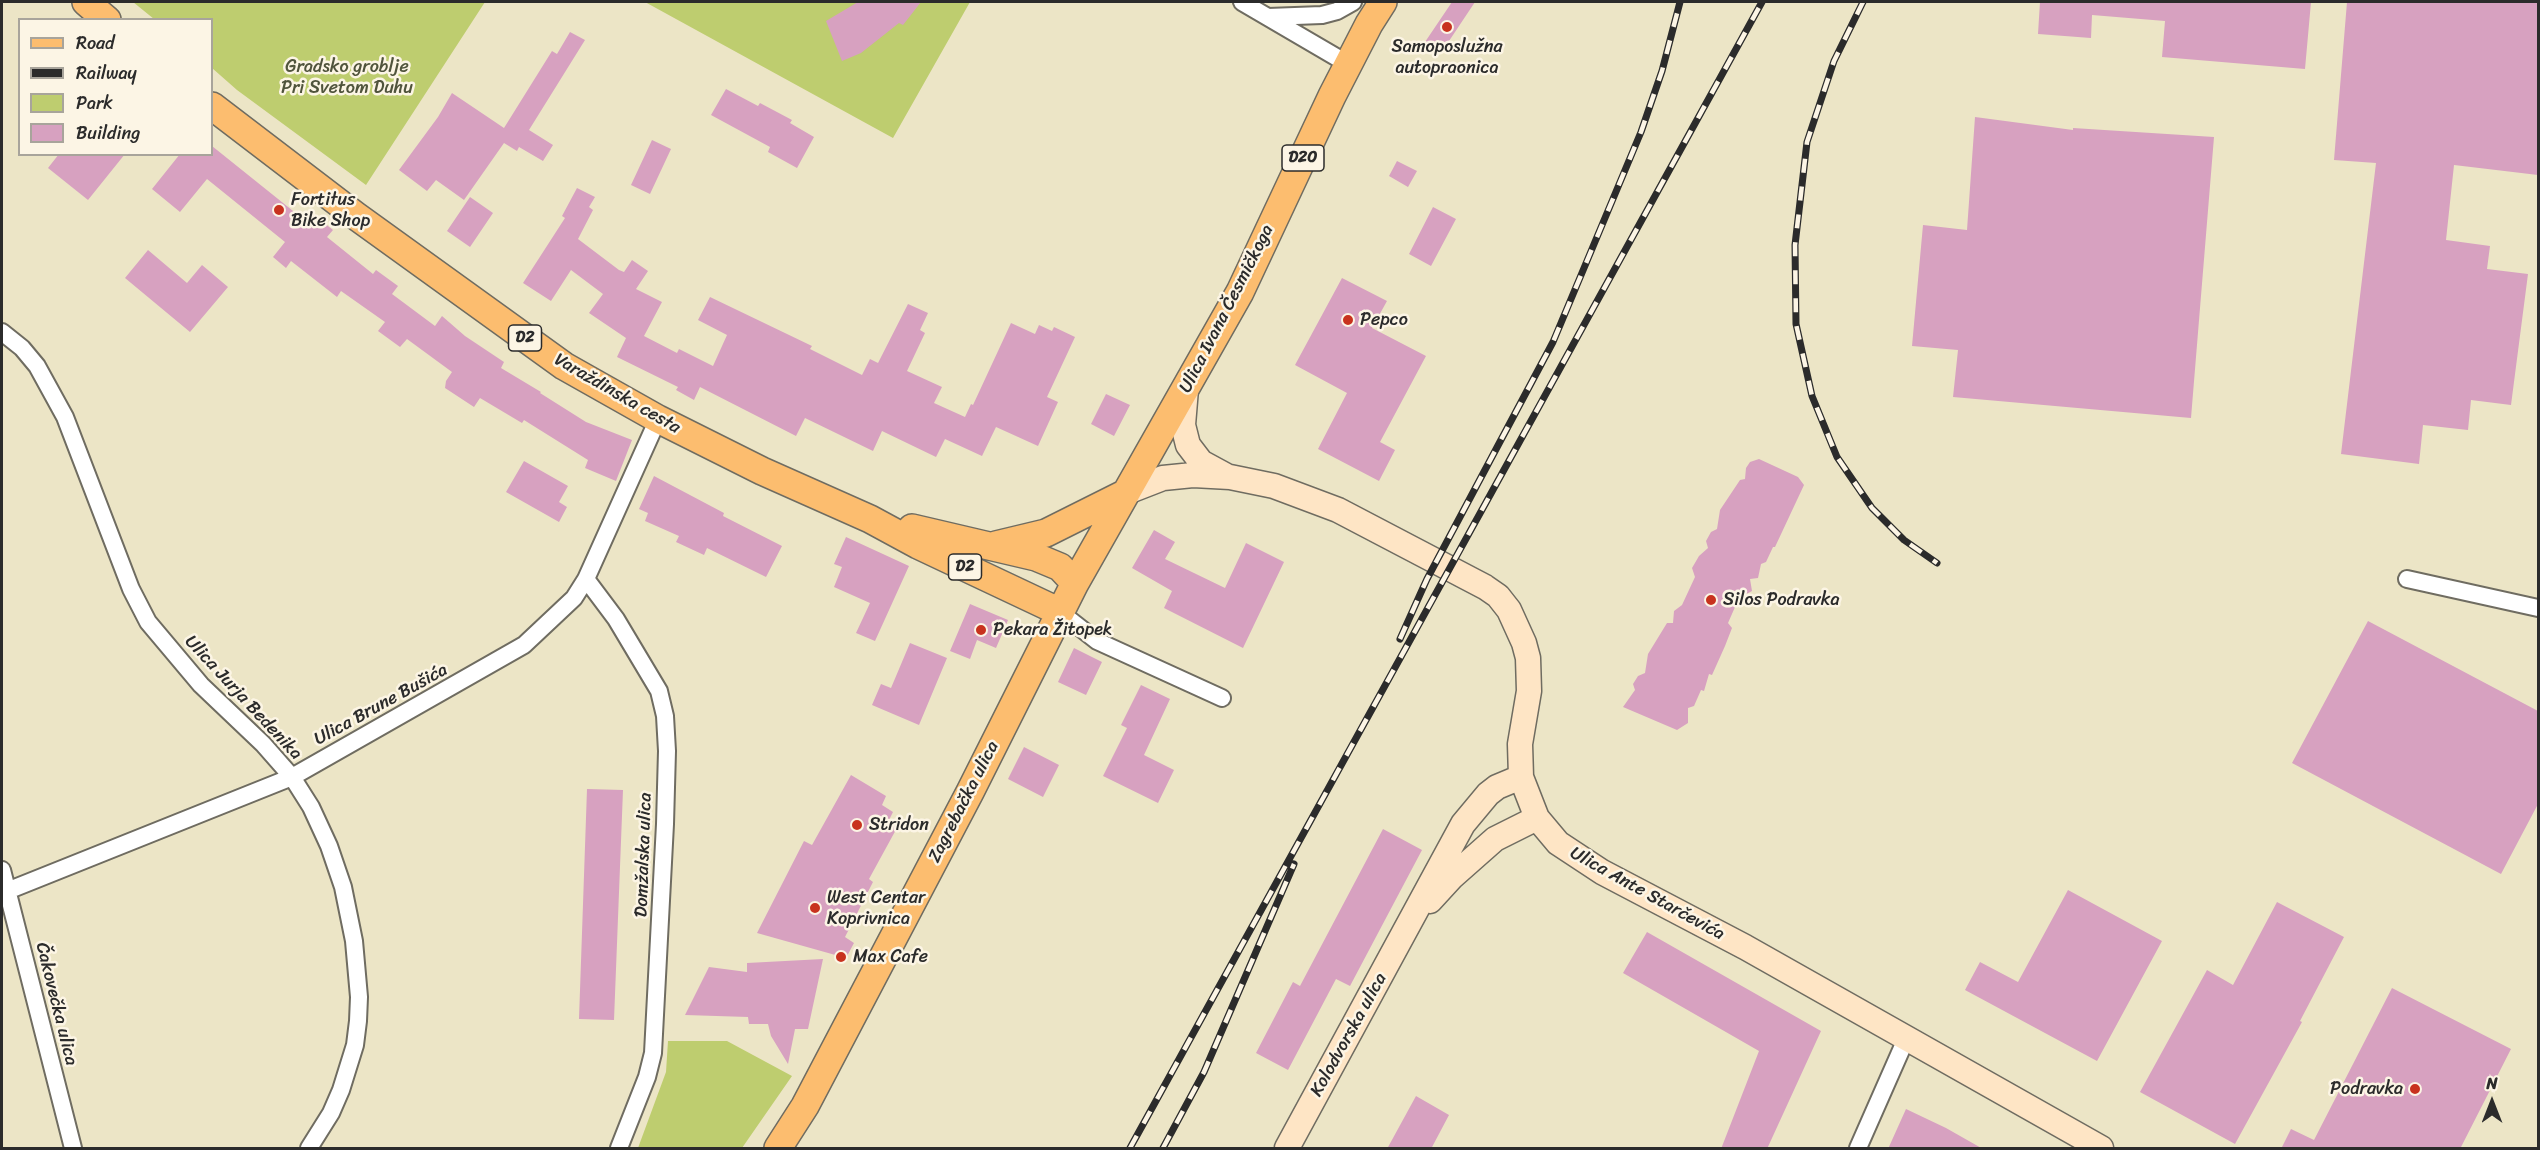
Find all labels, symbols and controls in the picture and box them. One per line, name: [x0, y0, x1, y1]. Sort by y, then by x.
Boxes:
legend: [18, 18, 213, 156]
marker: Samoposlužna autopraonica: [1440, 20, 1454, 34]
text: Road: [76, 27, 115, 59]
place label: Samoposlužna autopraonica: [1391, 36, 1503, 78]
park label: Gradsko groblje Pri Svetom Duhu: [281, 56, 413, 98]
text: Railway: [76, 57, 137, 89]
text: Park: [76, 87, 113, 119]
text: Building: [76, 117, 140, 149]
road number: D20: [1282, 145, 1324, 171]
place label: Fortitus Bike Shop: [291, 189, 370, 232]
marker: Fortitus Bike Shop: [272, 203, 286, 217]
street label: Ulica Ivana Česmičkoga: [1175, 221, 1279, 397]
place label: Pepco: [1360, 309, 1408, 331]
marker: Pepco: [1341, 313, 1355, 327]
road number: D2: [508, 325, 542, 351]
street label: Varaždinska cesta: [550, 349, 684, 439]
road number: D2: [948, 554, 982, 580]
place label: Silos Podravka: [1723, 589, 1839, 611]
marker: Silos Podravka: [1704, 593, 1718, 607]
place label: Pekara Žitopek: [993, 619, 1112, 641]
marker: Pekara Žitopek: [974, 623, 988, 637]
street label: Ulica Jurja Bedenika: [180, 631, 306, 765]
street label: Ulica Brune Bušića: [311, 659, 451, 751]
street label: Zagrebačka ulica: [924, 738, 1004, 866]
street label: Domžalska ulica: [631, 792, 657, 918]
place label: Stridon: [869, 814, 929, 836]
marker: Stridon: [850, 818, 864, 832]
street label: Ulica Ante Starčevića: [1566, 843, 1728, 945]
place label: West Centar Koprivnica: [827, 887, 925, 930]
marker: West Centar Koprivnica: [808, 901, 822, 915]
street label: Čakovečka ulica: [30, 940, 82, 1068]
place label: Max Cafe: [853, 946, 928, 968]
marker: Max Cafe: [834, 950, 848, 964]
street label: Kolodvorska ulica: [1306, 969, 1392, 1101]
text: N: [2486, 1069, 2498, 1098]
north arrow: [2462, 1072, 2522, 1132]
place label: Podravka: [2330, 1078, 2403, 1100]
marker: Podravka: [2408, 1082, 2422, 1096]

